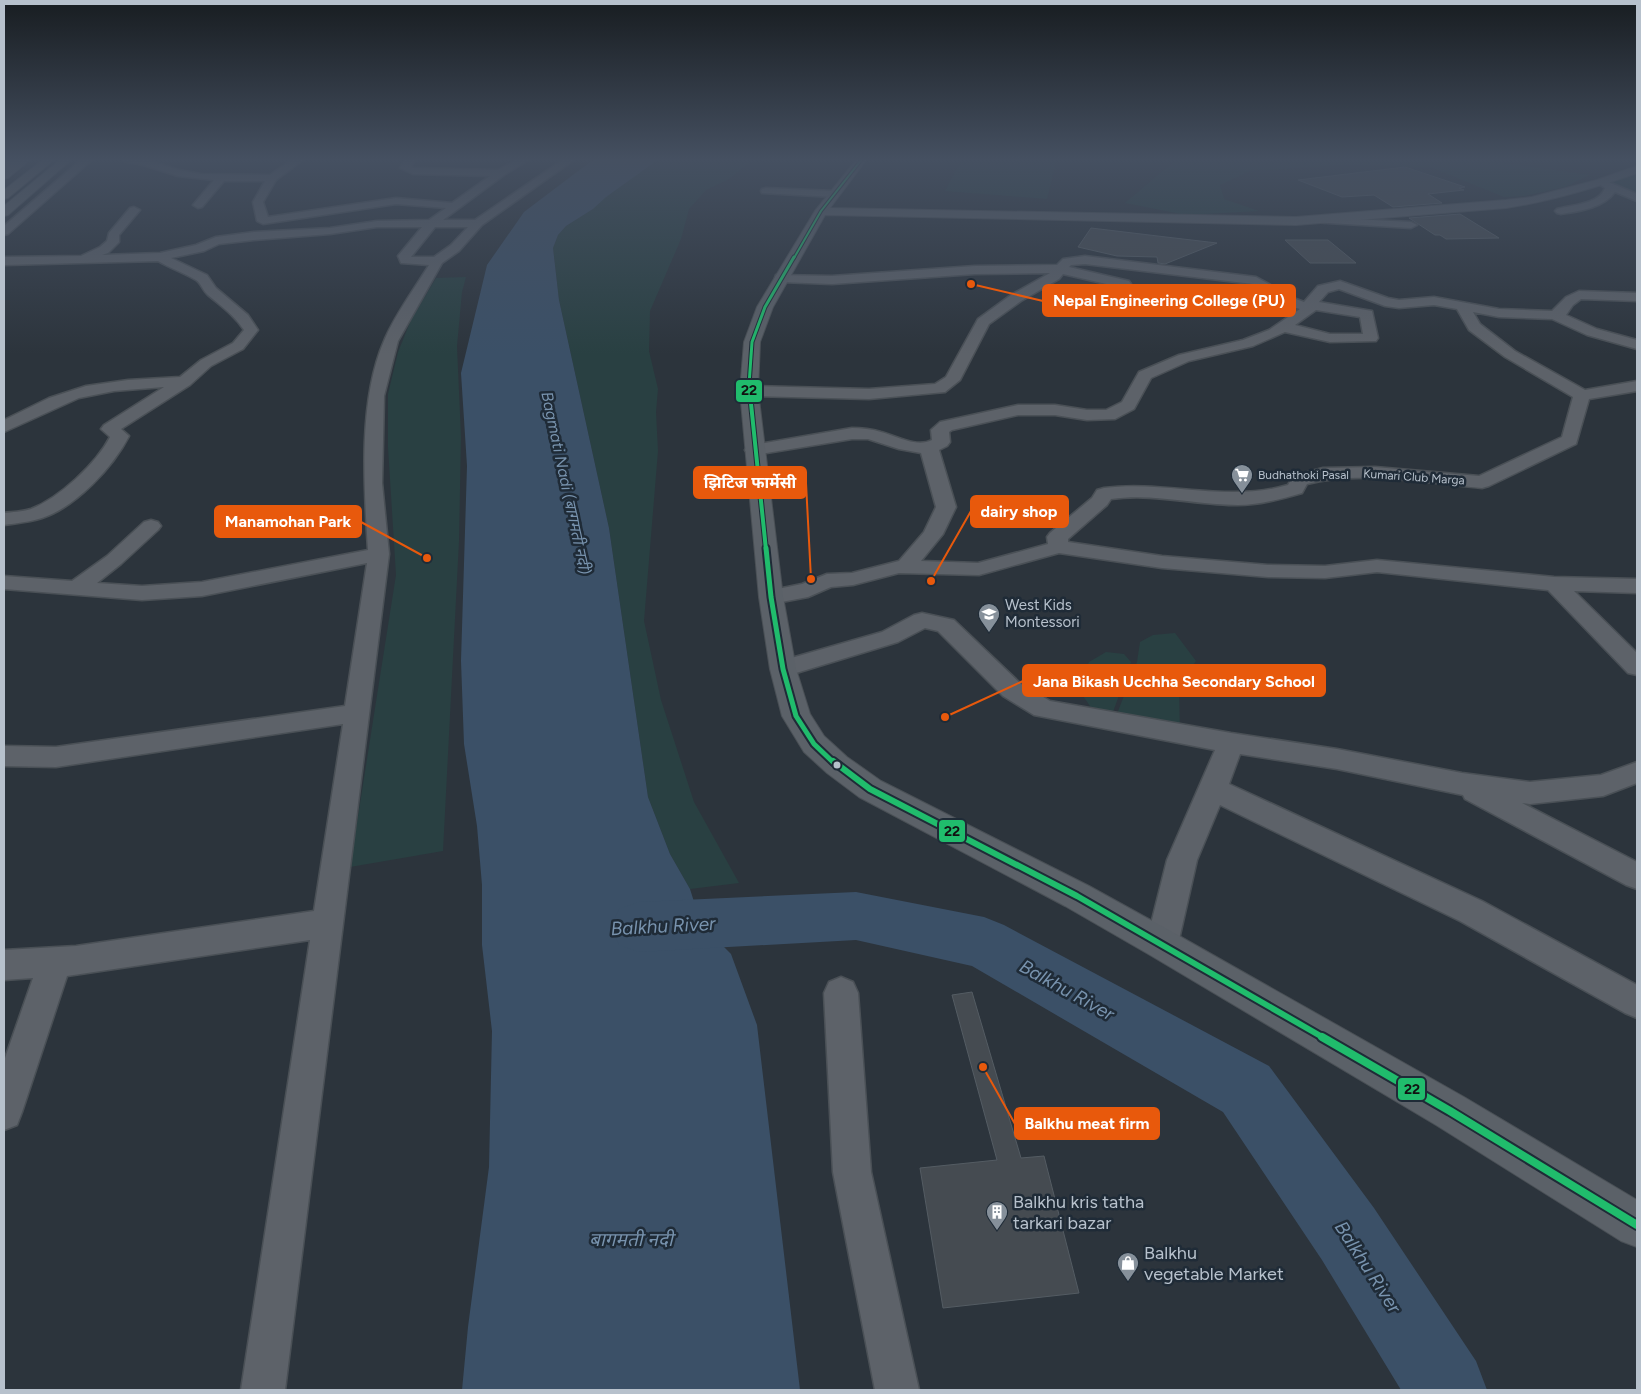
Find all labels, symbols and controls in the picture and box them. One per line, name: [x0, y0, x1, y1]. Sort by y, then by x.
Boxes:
callout: Nepal Engineering College (PU): [1043, 285, 1295, 316]
text: Nepal Engineering College (PU): [1053, 291, 1285, 310]
line badge: 22: [735, 379, 763, 403]
text: 22: [741, 382, 757, 399]
water label: Bagmati Nadi (बागमती नदी): [537, 390, 595, 576]
supermarket icon: Budhathoki Pasal: [1230, 463, 1254, 494]
street label: Kumari Club Marga: [1363, 466, 1465, 488]
callout: झिटिज फार्मेसी: [694, 467, 806, 498]
place label: Budhathoki Pasal: [1258, 468, 1349, 482]
text: झिटिज फार्मेसी: [704, 473, 796, 492]
callout: dairy shop: [971, 496, 1068, 527]
text: dairy shop: [981, 502, 1058, 521]
callout: Manamohan Park: [215, 506, 361, 537]
text: Manamohan Park: [225, 512, 352, 531]
place label: West Kids Montessori: [1005, 596, 1080, 631]
school or university icon: West Kids Montessori: [977, 602, 1001, 633]
callout: Jana Bikash Ucchha Secondary School: [1023, 665, 1325, 696]
text: Jana Bikash Ucchha Secondary School: [1033, 672, 1315, 691]
unlabelled marker: [832, 760, 842, 770]
line badge: 22: [938, 819, 966, 843]
text: 22: [944, 823, 960, 840]
water label: Balkhu River: [610, 912, 717, 940]
water label: Balkhu River: [1016, 955, 1119, 1026]
line badge: 22: [1397, 1077, 1426, 1101]
text: 22: [1404, 1081, 1420, 1098]
callout: Balkhu meat firm: [1015, 1108, 1159, 1139]
text: Balkhu meat firm: [1025, 1114, 1150, 1133]
place label: Balkhu kris tatha tarkari bazar: [1013, 1191, 1144, 1234]
building icon: Balkhu kris tatha tarkari bazar: [985, 1200, 1009, 1231]
water label: Balkhu River: [1330, 1217, 1407, 1318]
water label: बागमती नदी: [589, 1228, 677, 1251]
place label: Balkhu vegetable Market: [1144, 1242, 1284, 1285]
shop icon: Balkhu vegetable Market: [1116, 1251, 1140, 1282]

